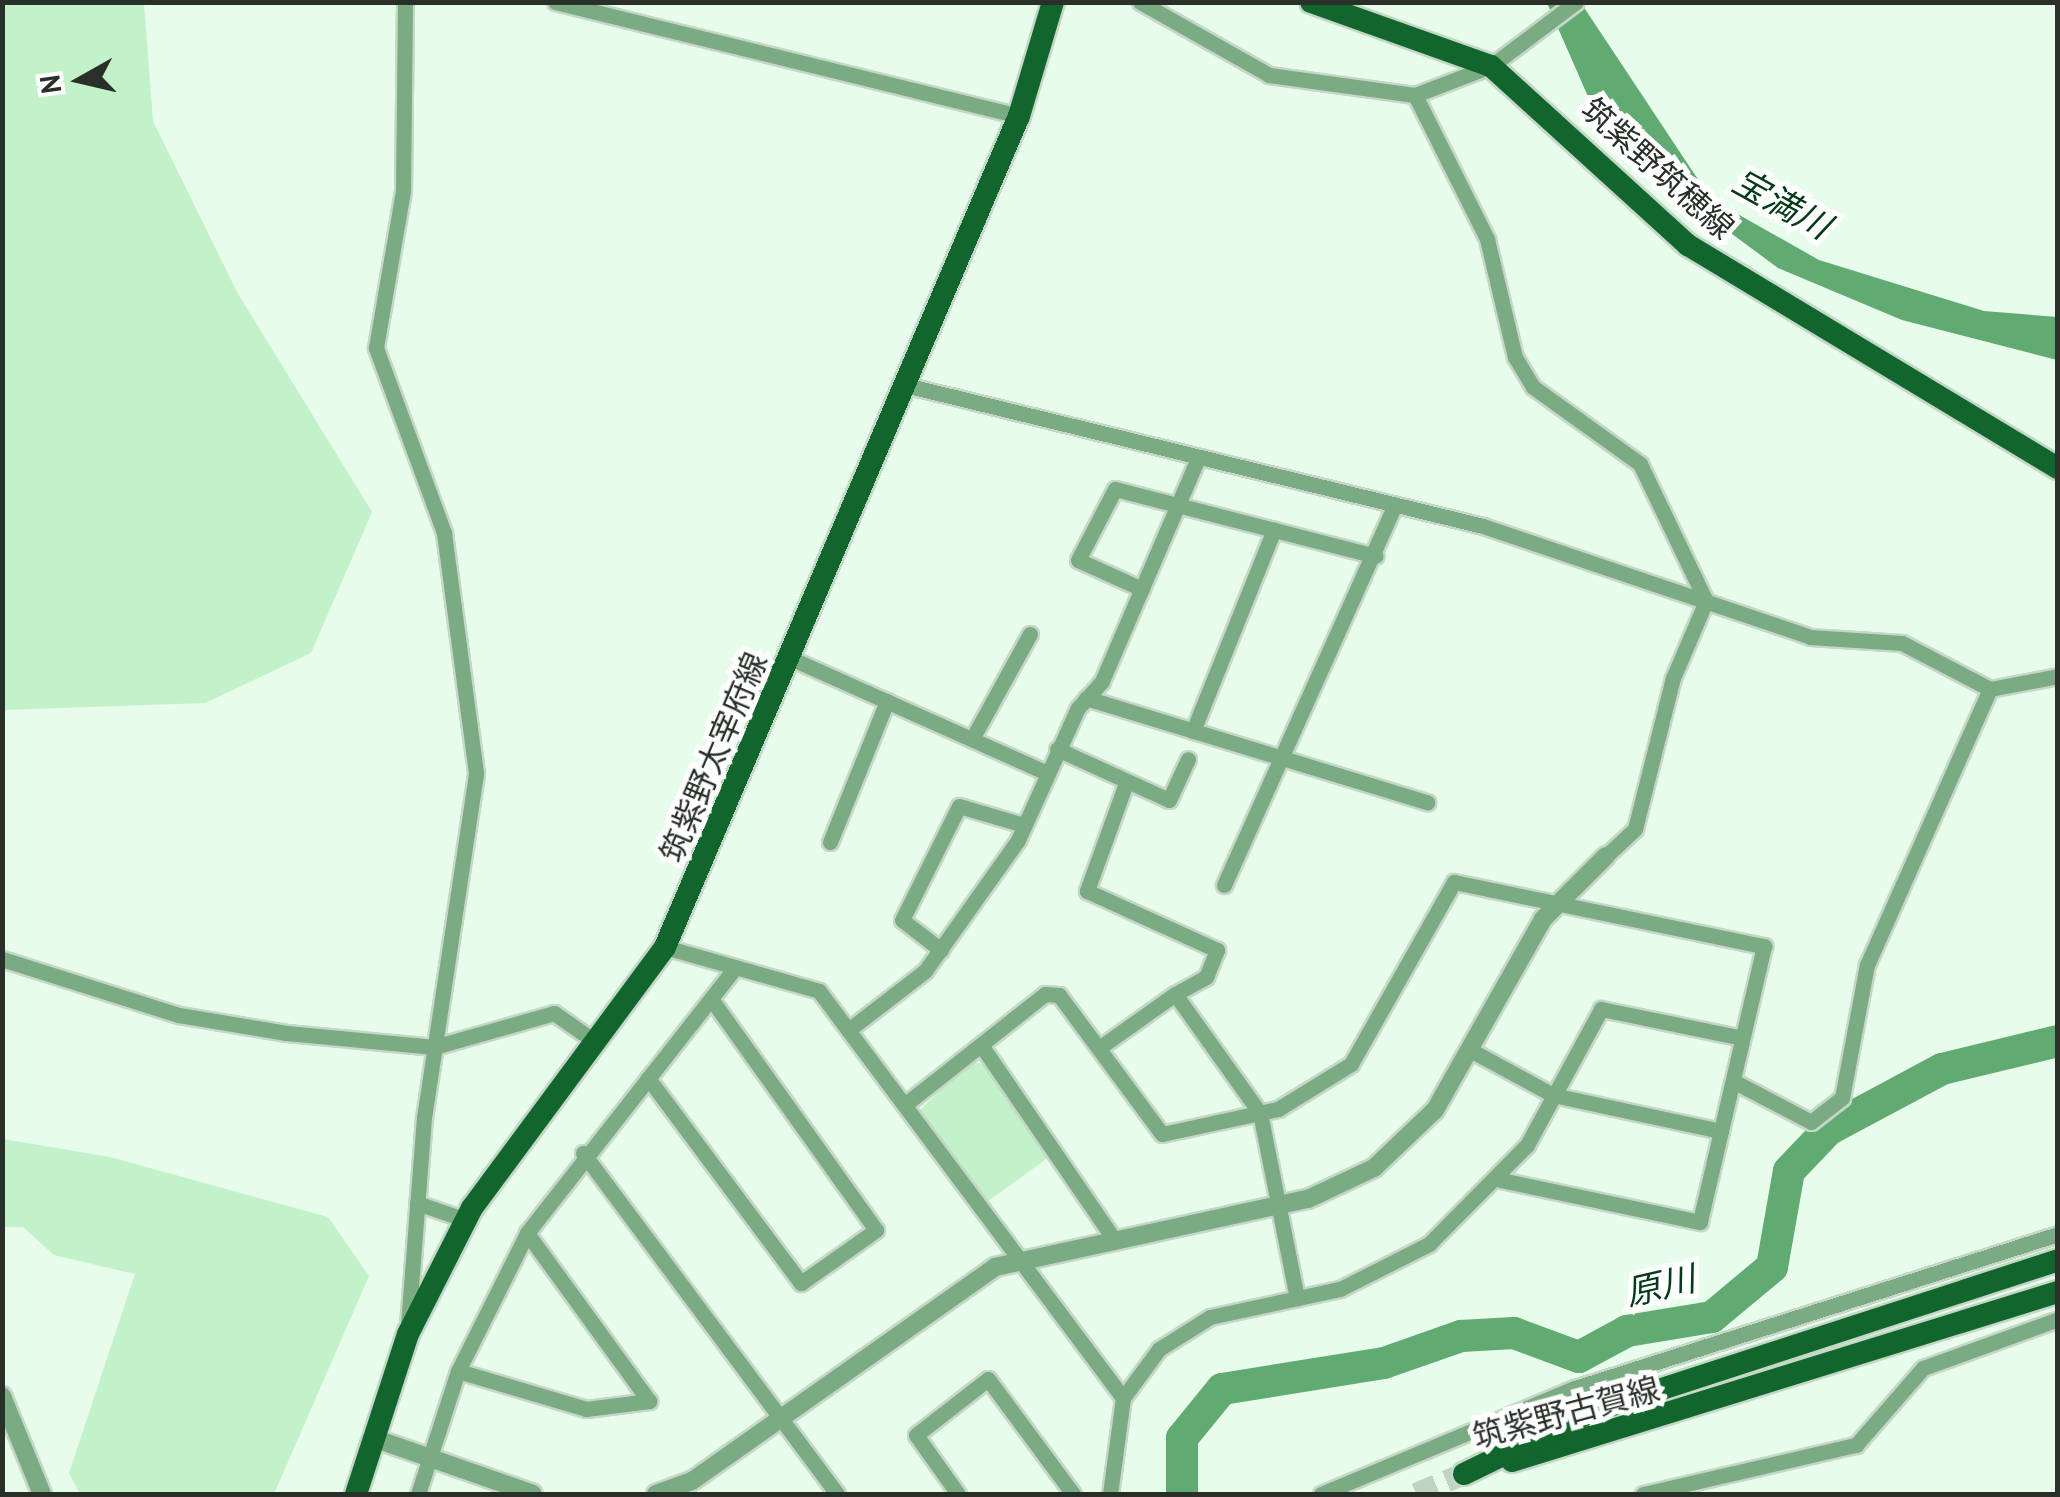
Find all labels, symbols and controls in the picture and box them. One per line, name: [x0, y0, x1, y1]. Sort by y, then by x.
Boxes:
north arrow: [30, 30, 130, 130]
text: N: [30, 73, 69, 96]
street label: 筑紫野筑穂線: [1574, 89, 1742, 247]
water label: 宝満川: [1726, 159, 1838, 247]
street label: 筑紫野太宰府線: [652, 646, 774, 868]
water label: 原川: [1621, 1257, 1699, 1313]
street label: 筑紫野古賀線: [1468, 1369, 1664, 1455]

